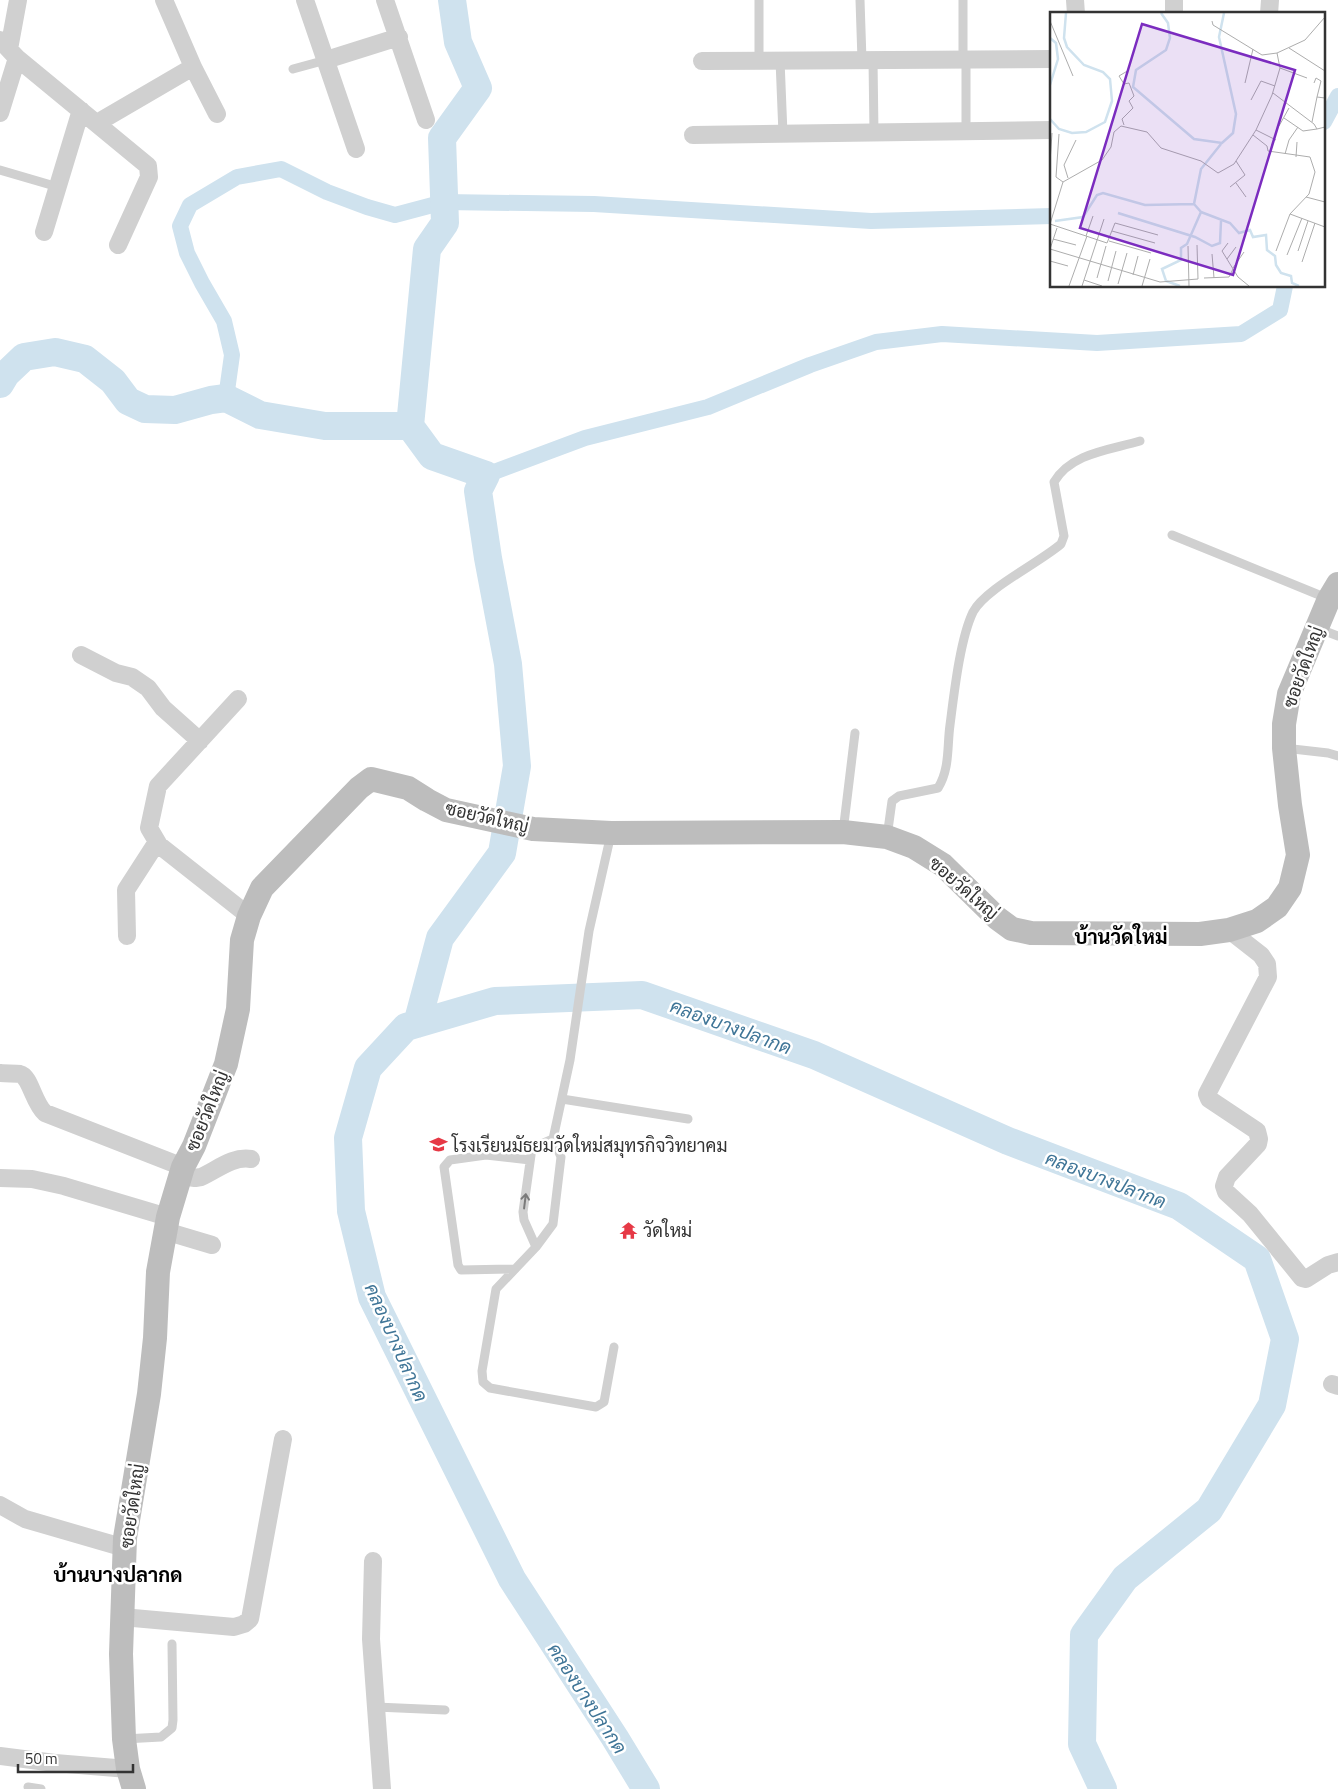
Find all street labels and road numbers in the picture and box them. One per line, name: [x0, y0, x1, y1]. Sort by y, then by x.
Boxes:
street label: ซอยวัดใหญ่: [1276, 622, 1330, 712]
street label: ซอยวัดใหญ่: [443, 794, 531, 840]
street label: ซอยวัดใหญ่: [923, 850, 1005, 926]
street label: ซอยวัดใหญ่: [179, 1067, 235, 1155]
street label: ซอยวัดใหญ่: [113, 1462, 151, 1550]

